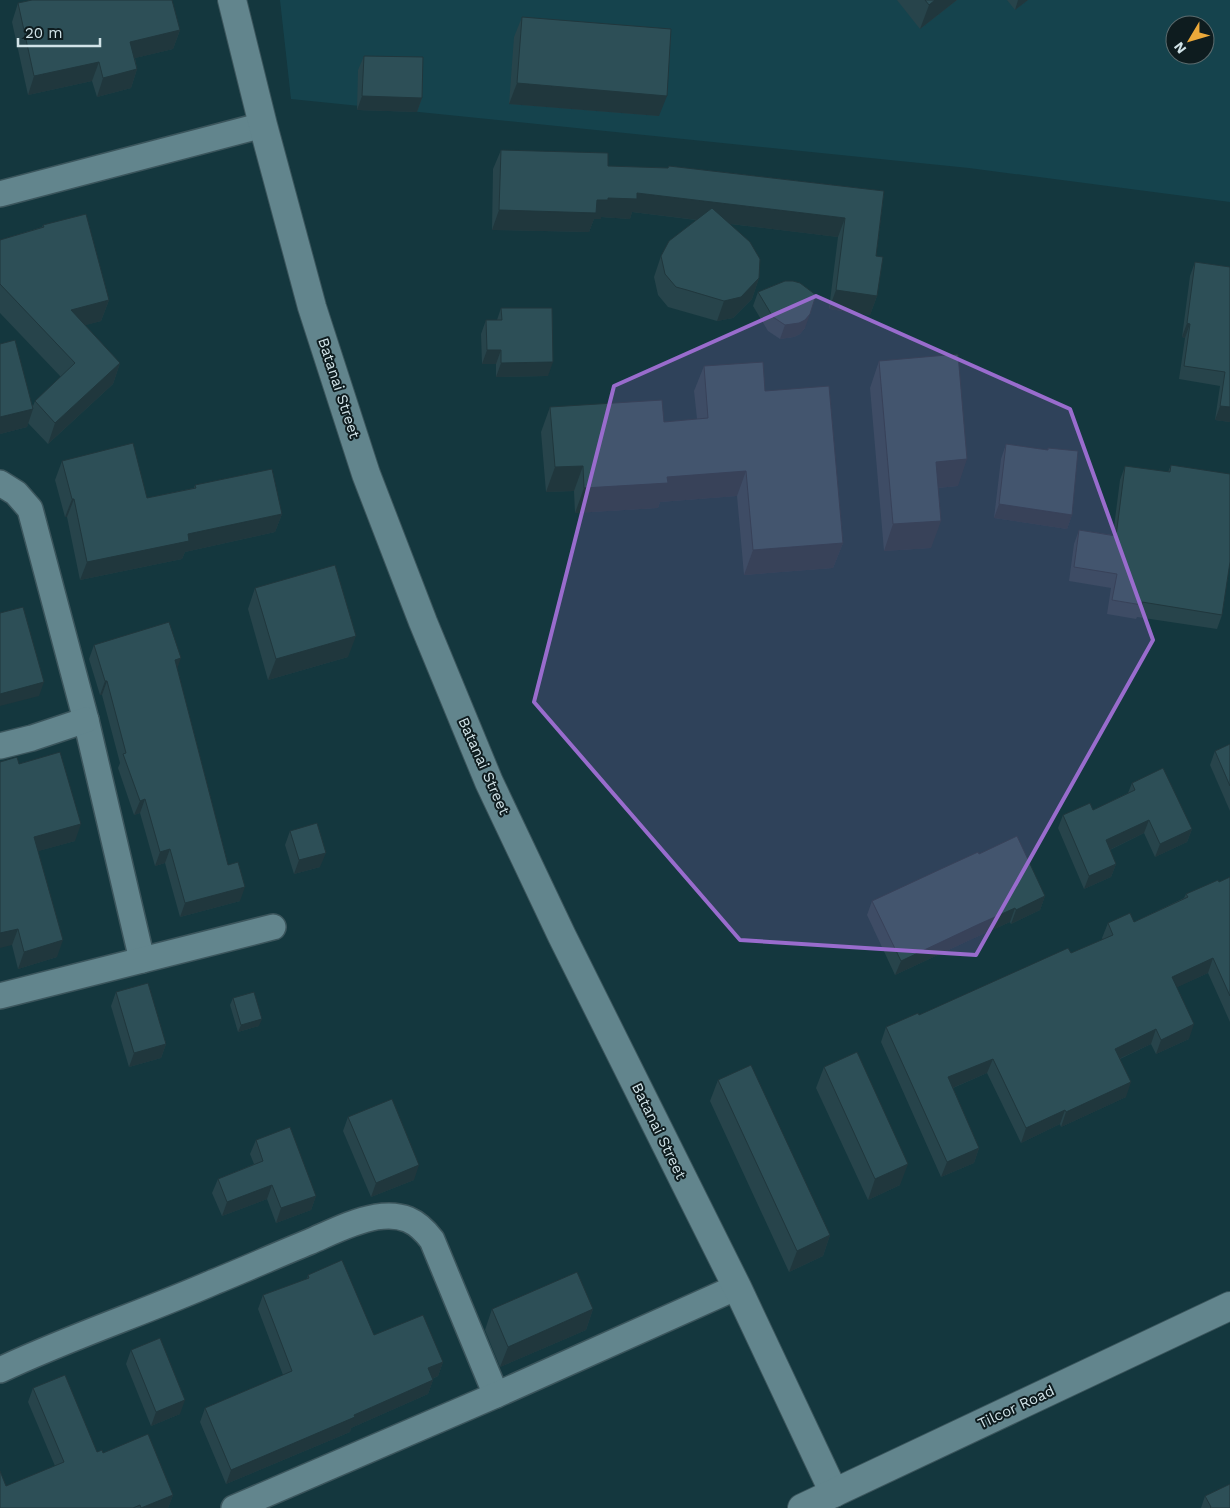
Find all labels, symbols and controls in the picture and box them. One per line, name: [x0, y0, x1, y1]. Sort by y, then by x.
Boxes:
scale bar: [18, 15, 100, 47]
north arrow: [1165, 15, 1215, 65]
text: 20 m: [25, 24, 63, 42]
text: N: [1170, 39, 1189, 57]
street label: Batanai Street: [314, 335, 364, 441]
street label: Batanai Street: [454, 714, 514, 818]
street label: Batanai Street: [628, 1080, 690, 1183]
street label: Tilcor Road: [975, 1381, 1057, 1433]

